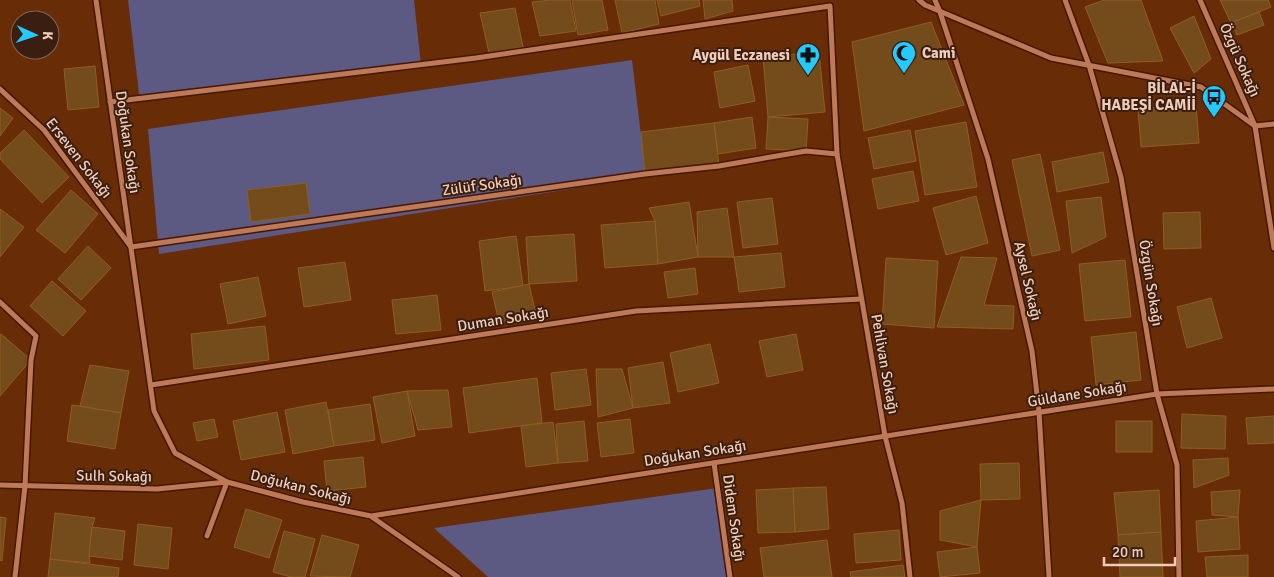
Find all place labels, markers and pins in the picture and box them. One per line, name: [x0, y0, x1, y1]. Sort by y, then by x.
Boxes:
mosque icon: Cami: [891, 40, 917, 74]
pharmacy icon: Aygül Eczanesi: [795, 42, 821, 76]
place label: Cami: [922, 44, 955, 62]
place label: Aygül Eczanesi: [692, 46, 790, 64]
place label: BİLAL-İ HABEŞİ CAMİİ: [1101, 79, 1196, 114]
bus stop icon: BİLAL-İ HABEŞİ CAMİİ: [1201, 84, 1227, 118]

